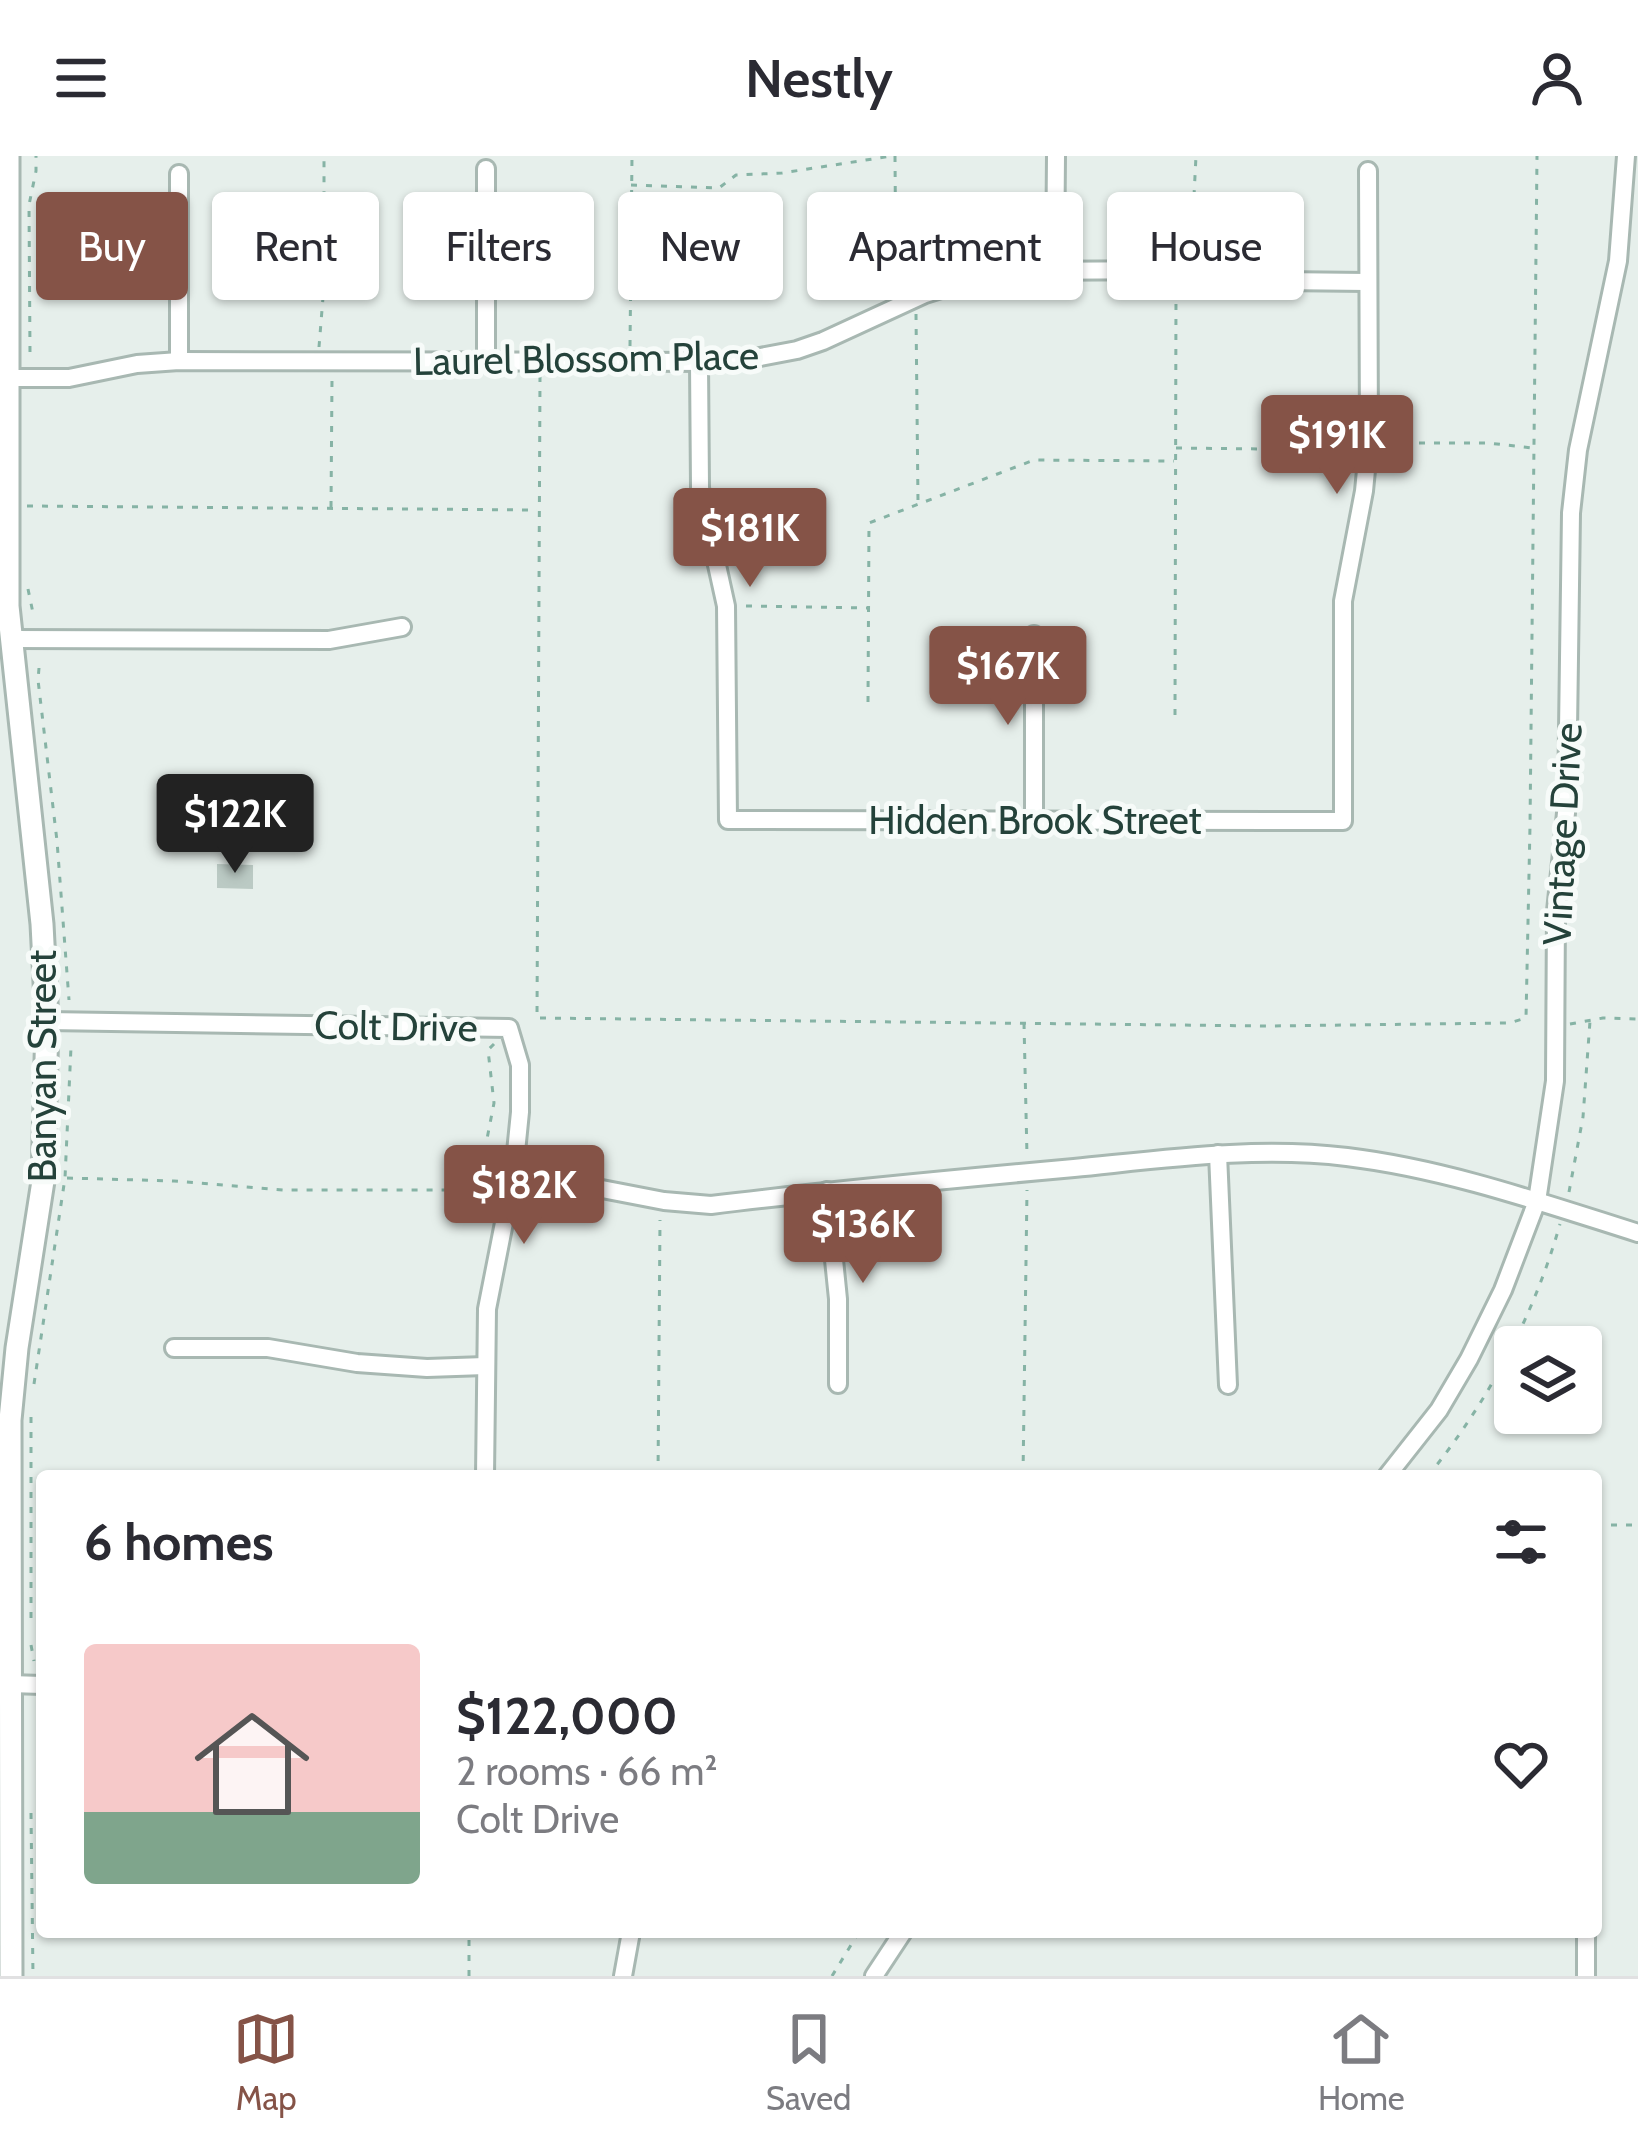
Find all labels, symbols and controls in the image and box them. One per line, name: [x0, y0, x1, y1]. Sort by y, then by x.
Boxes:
icon: menu: [48, 45, 114, 111]
text: Nestly: [745, 45, 893, 111]
icon: person: [1524, 45, 1590, 111]
chip: Buy: [36, 192, 188, 300]
chip: Rent: [212, 192, 379, 300]
chip: Filters: [403, 192, 594, 300]
chip: New: [618, 192, 783, 300]
chip: Apartment: [807, 192, 1083, 300]
chip: House: [1107, 192, 1304, 300]
street label: Laurel Blossom Place: [413, 331, 759, 385]
pin: $191K: [1253, 395, 1421, 497]
text: $191K: [1288, 410, 1386, 458]
pin: $181K: [666, 488, 834, 590]
text: $181K: [700, 503, 800, 551]
pin: $167K: [924, 626, 1092, 728]
text: $167K: [956, 641, 1060, 689]
street label: Vintage Drive: [1532, 722, 1592, 946]
pin: $122K: [151, 774, 319, 876]
text: $122K: [184, 789, 286, 837]
street label: Hidden Brook Street: [868, 796, 1202, 844]
street label: Banyan Street: [18, 950, 66, 1182]
street label: Colt Drive: [314, 1001, 478, 1051]
pin: $182K: [440, 1145, 608, 1247]
text: $182K: [471, 1160, 577, 1208]
pin: $136K: [779, 1184, 947, 1286]
text: $136K: [811, 1199, 915, 1247]
map controls: [1494, 1326, 1602, 1434]
button: layers: [1494, 1326, 1602, 1434]
icon: filters: [1488, 1509, 1554, 1575]
text: 6 homes: [84, 1511, 273, 1573]
text: $122,000: [456, 1685, 678, 1747]
icon: home: [180, 1692, 324, 1836]
icon: heart: [1488, 1731, 1554, 1797]
text: 2 rooms · 66 m²: [456, 1747, 717, 1795]
text: Colt Drive: [456, 1795, 619, 1843]
tab: Map: [233, 2006, 299, 2118]
tab: Saved: [766, 2006, 851, 2118]
tab: Home: [1318, 2006, 1405, 2118]

